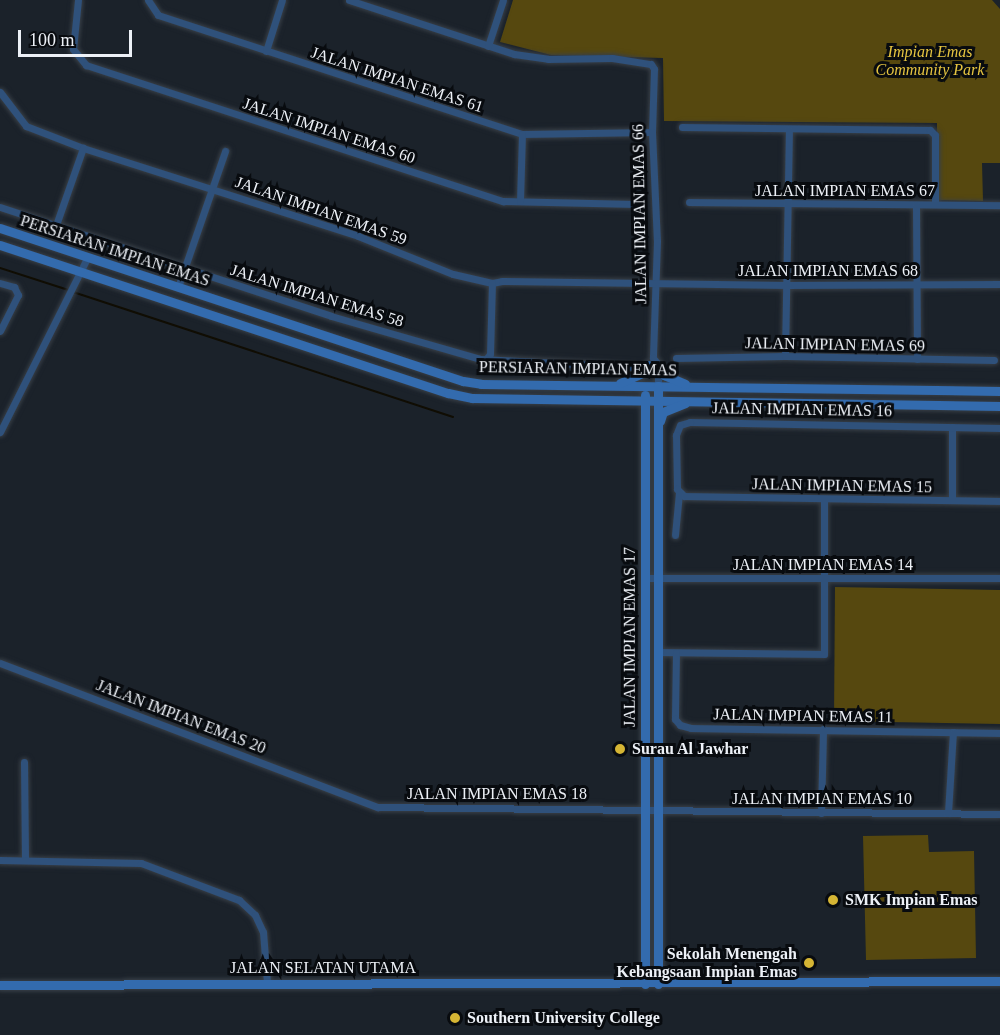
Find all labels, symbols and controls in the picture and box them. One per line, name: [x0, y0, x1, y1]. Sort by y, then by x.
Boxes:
scale bar: [21, 18, 135, 56]
text: 100 m: [29, 30, 75, 50]
park label: Impian Emas Community Park: [876, 42, 984, 80]
street label: JALAN IMPIAN EMAS 61: [308, 43, 486, 117]
street label: JALAN IMPIAN EMAS 60: [240, 94, 418, 168]
street label: JALAN IMPIAN EMAS 66: [629, 124, 651, 304]
street label: JALAN IMPIAN EMAS 59: [233, 173, 409, 249]
street label: JALAN IMPIAN EMAS 67: [755, 181, 935, 201]
street label: PERSIARAN IMPIAN EMAS: [18, 211, 212, 291]
street label: JALAN IMPIAN EMAS 58: [228, 261, 406, 331]
street label: JALAN IMPIAN EMAS 68: [738, 261, 918, 281]
street label: JALAN IMPIAN EMAS 69: [745, 334, 925, 356]
street label: PERSIARAN IMPIAN EMAS: [479, 358, 677, 380]
street label: JALAN IMPIAN EMAS 16: [712, 399, 892, 421]
street label: JALAN IMPIAN EMAS 15: [752, 475, 932, 497]
street label: JALAN IMPIAN EMAS 17: [620, 547, 640, 727]
street label: JALAN IMPIAN EMAS 14: [733, 555, 913, 575]
street label: JALAN IMPIAN EMAS 20: [94, 676, 268, 758]
street label: JALAN IMPIAN EMAS 11: [713, 705, 893, 727]
place label: Surau Al Jawhar: [632, 739, 749, 759]
marker: Surau Al Jawhar: [613, 742, 627, 756]
street label: JALAN IMPIAN EMAS 18: [407, 784, 587, 804]
street label: JALAN IMPIAN EMAS 10: [732, 789, 912, 809]
place label: SMK Impian Emas: [845, 890, 977, 910]
marker: SMK Impian Emas: [826, 893, 840, 907]
place label: Sekolah Menengah Kebangsaan Impian Emas: [617, 944, 797, 982]
marker: Sekolah Menengah Kebangsaan Impian Emas: [802, 956, 816, 970]
street label: JALAN SELATAN UTAMA: [230, 958, 416, 978]
place label: Southern University College: [467, 1008, 660, 1028]
marker: Southern University College: [448, 1011, 462, 1025]

